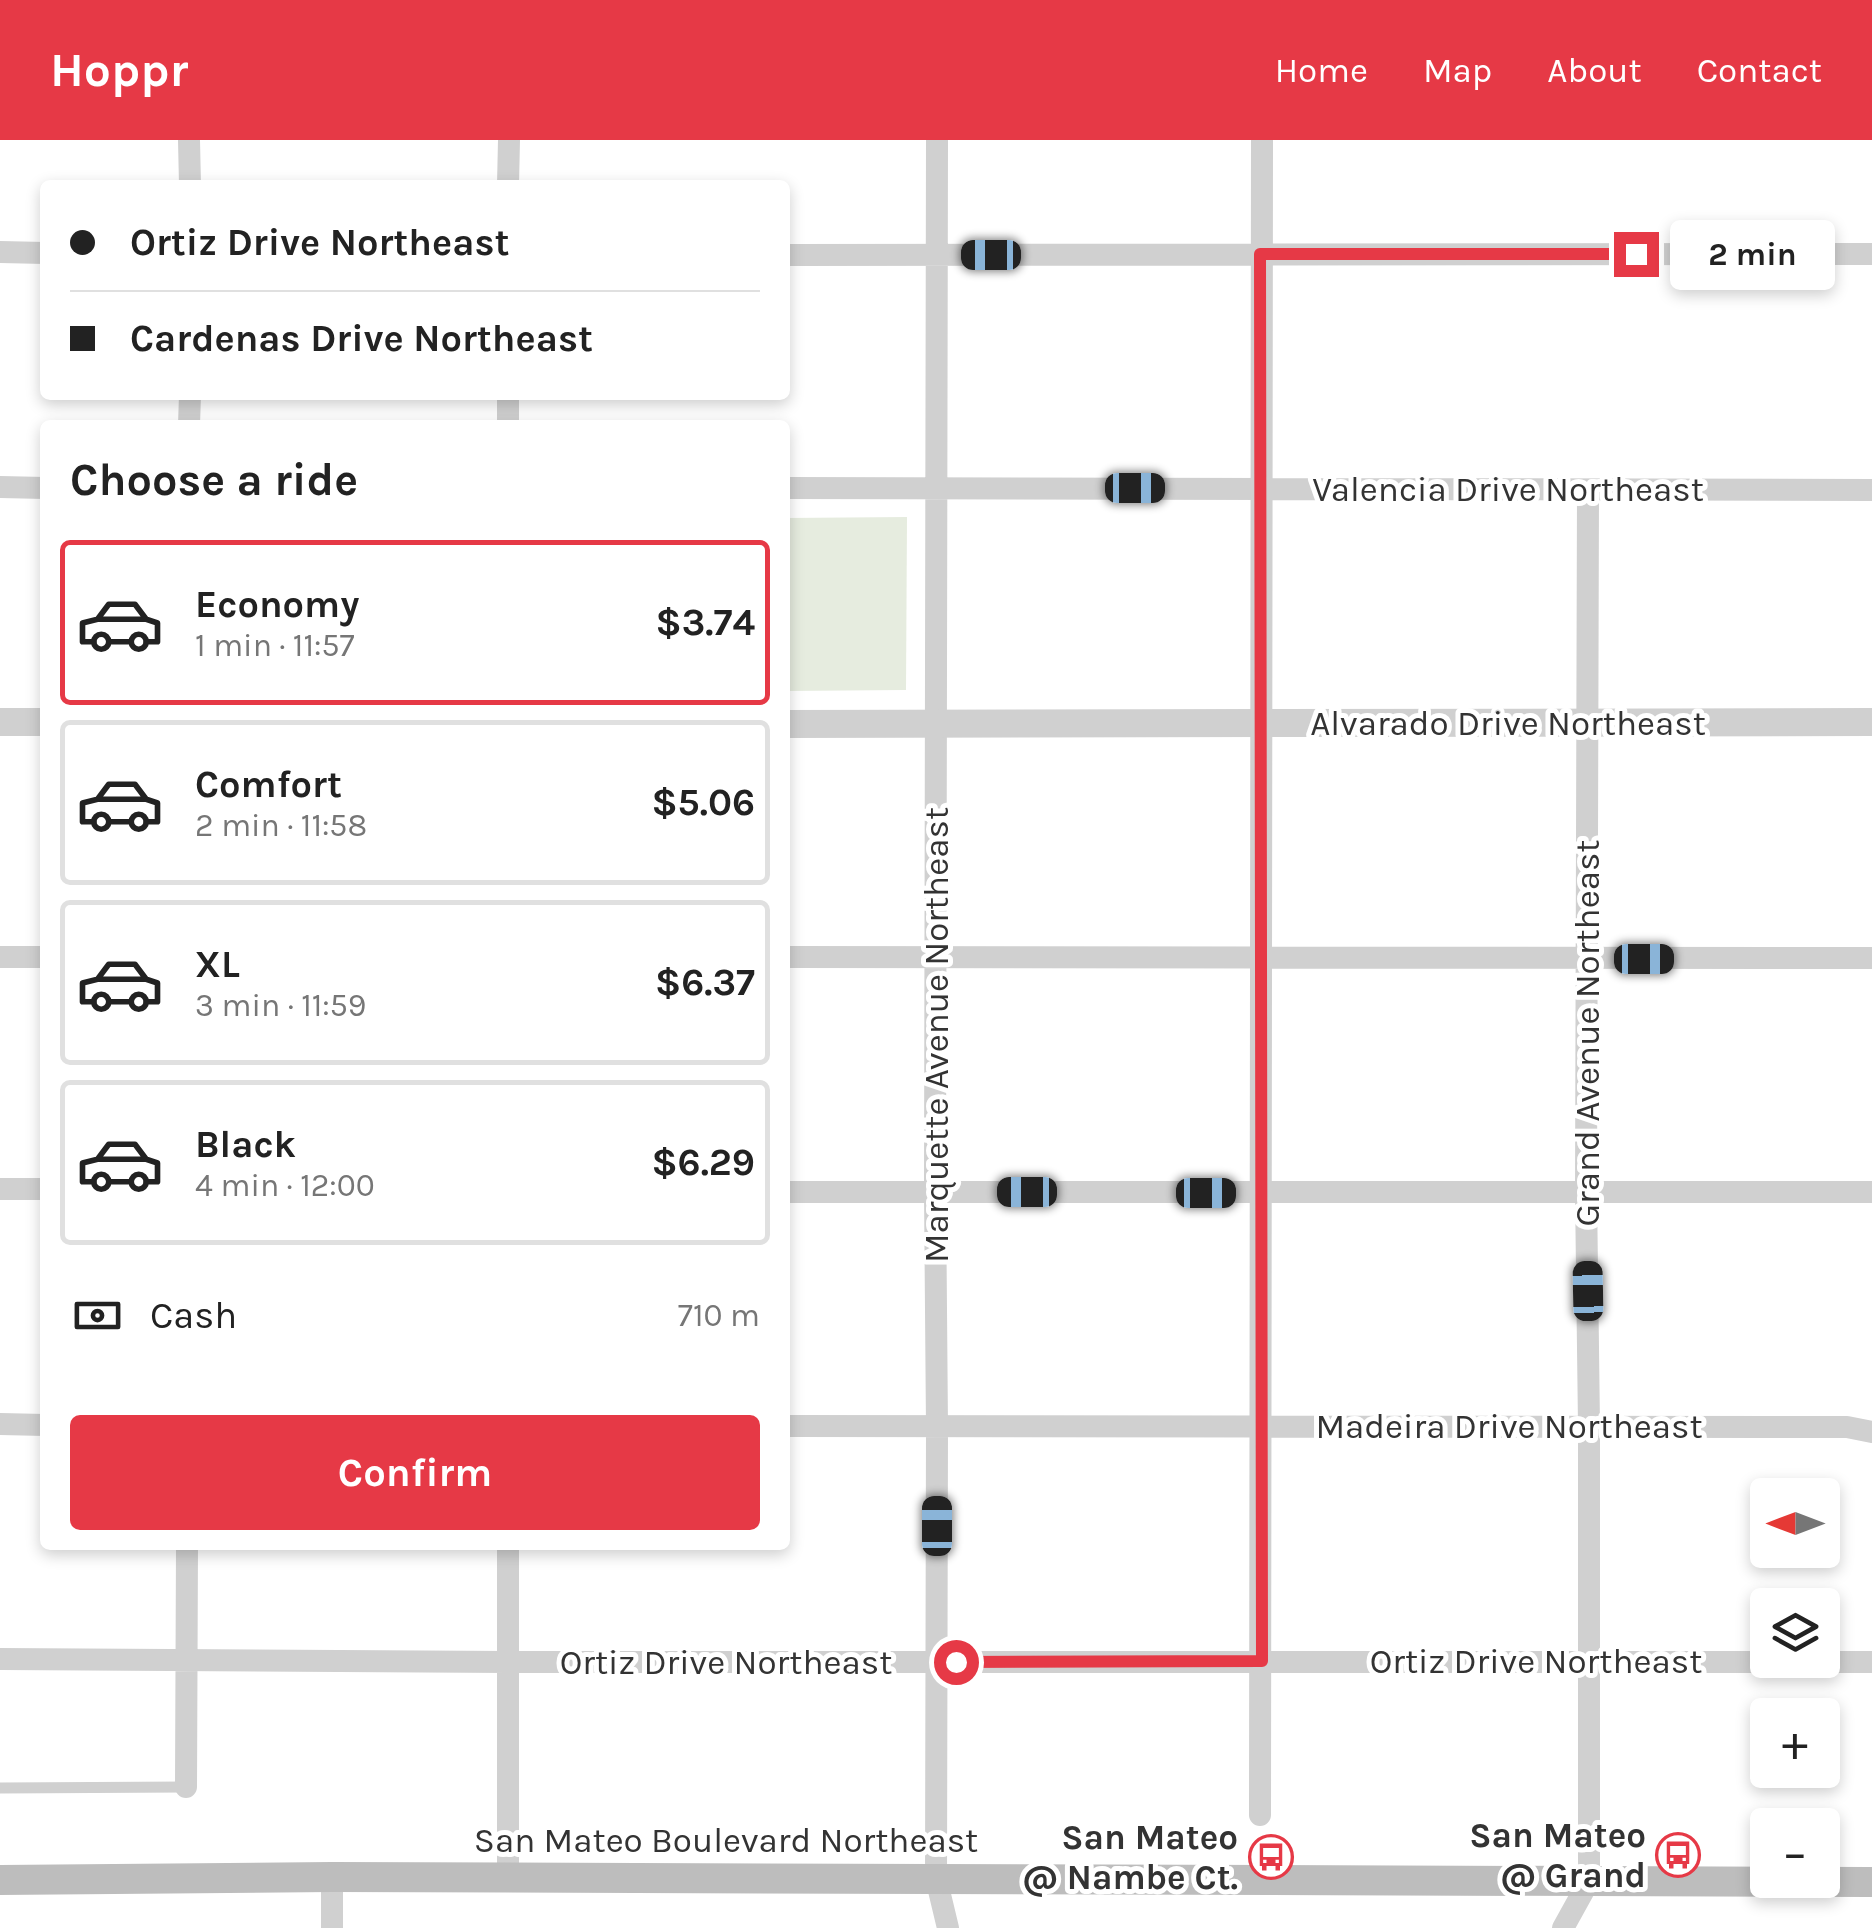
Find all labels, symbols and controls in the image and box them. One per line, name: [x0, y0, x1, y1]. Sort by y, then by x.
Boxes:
text: Hoppr: [50, 42, 188, 98]
text: Home: [1275, 50, 1368, 91]
text: Map: [1423, 50, 1492, 91]
text: About: [1547, 50, 1642, 91]
text: Contact: [1697, 50, 1822, 91]
callout: 2 min: [1671, 219, 1836, 289]
text: Ortiz Drive Northeast: [130, 220, 509, 265]
route end: [1614, 232, 1659, 277]
text: 2 min: [1708, 236, 1797, 273]
car: [961, 240, 1021, 270]
text: Cardenas Drive Northeast: [130, 316, 593, 361]
text: Choose a ride: [70, 454, 358, 506]
street label: Valencia Drive Northeast: [1312, 469, 1704, 510]
car: [1105, 473, 1165, 503]
icon: car: [75, 578, 165, 668]
text: Economy: [195, 582, 359, 627]
text: $3.74: [655, 600, 755, 645]
text: 1 min · 11:57: [195, 627, 355, 664]
street label: Alvarado Drive Northeast: [1310, 703, 1706, 744]
icon: car: [75, 758, 165, 848]
text: Comfort: [195, 762, 342, 807]
text: $5.06: [651, 780, 755, 825]
text: 2 min · 11:58: [195, 807, 367, 844]
street label: Marquette Avenue Northeast: [916, 807, 957, 1263]
street label: Grand Avenue Northeast: [1567, 840, 1608, 1226]
icon: car: [75, 938, 165, 1028]
text: XL: [195, 942, 240, 987]
car: [1614, 944, 1674, 974]
text: $6.37: [655, 960, 755, 1005]
text: 3 min · 11:59: [195, 987, 366, 1024]
icon: car: [75, 1118, 165, 1208]
text: Black: [195, 1122, 296, 1167]
text: $6.29: [651, 1140, 755, 1185]
text: 4 min · 12:00: [195, 1167, 375, 1204]
car: [997, 1177, 1057, 1207]
car: [1176, 1178, 1236, 1208]
car: [1572, 1261, 1604, 1321]
icon: cash: [70, 1288, 125, 1343]
text: Cash: [150, 1293, 237, 1338]
text: 710 m: [678, 1297, 760, 1334]
street label: Madeira Drive Northeast: [1315, 1406, 1703, 1447]
button: Confirm: [70, 1415, 760, 1530]
north arrow: [1750, 1478, 1840, 1568]
map controls: [1750, 1478, 1840, 1898]
car: [922, 1496, 952, 1556]
button: layers: [1750, 1588, 1840, 1678]
route start: [934, 1640, 979, 1685]
street label: Ortiz Drive Northeast: [1370, 1641, 1702, 1682]
street label: Ortiz Drive Northeast: [560, 1642, 892, 1683]
button: +: [1750, 1698, 1840, 1788]
button: −: [1750, 1808, 1840, 1898]
place label: San Mateo @ Grand: [1469, 1815, 1646, 1896]
place label: San Mateo @ Nambe Ct.: [1022, 1817, 1238, 1898]
street label: San Mateo Boulevard Northeast: [474, 1820, 978, 1861]
bus stop icon: San Mateo @ Grand: [1655, 1832, 1701, 1878]
bus stop icon: San Mateo @ Nambe Ct.: [1248, 1834, 1294, 1880]

